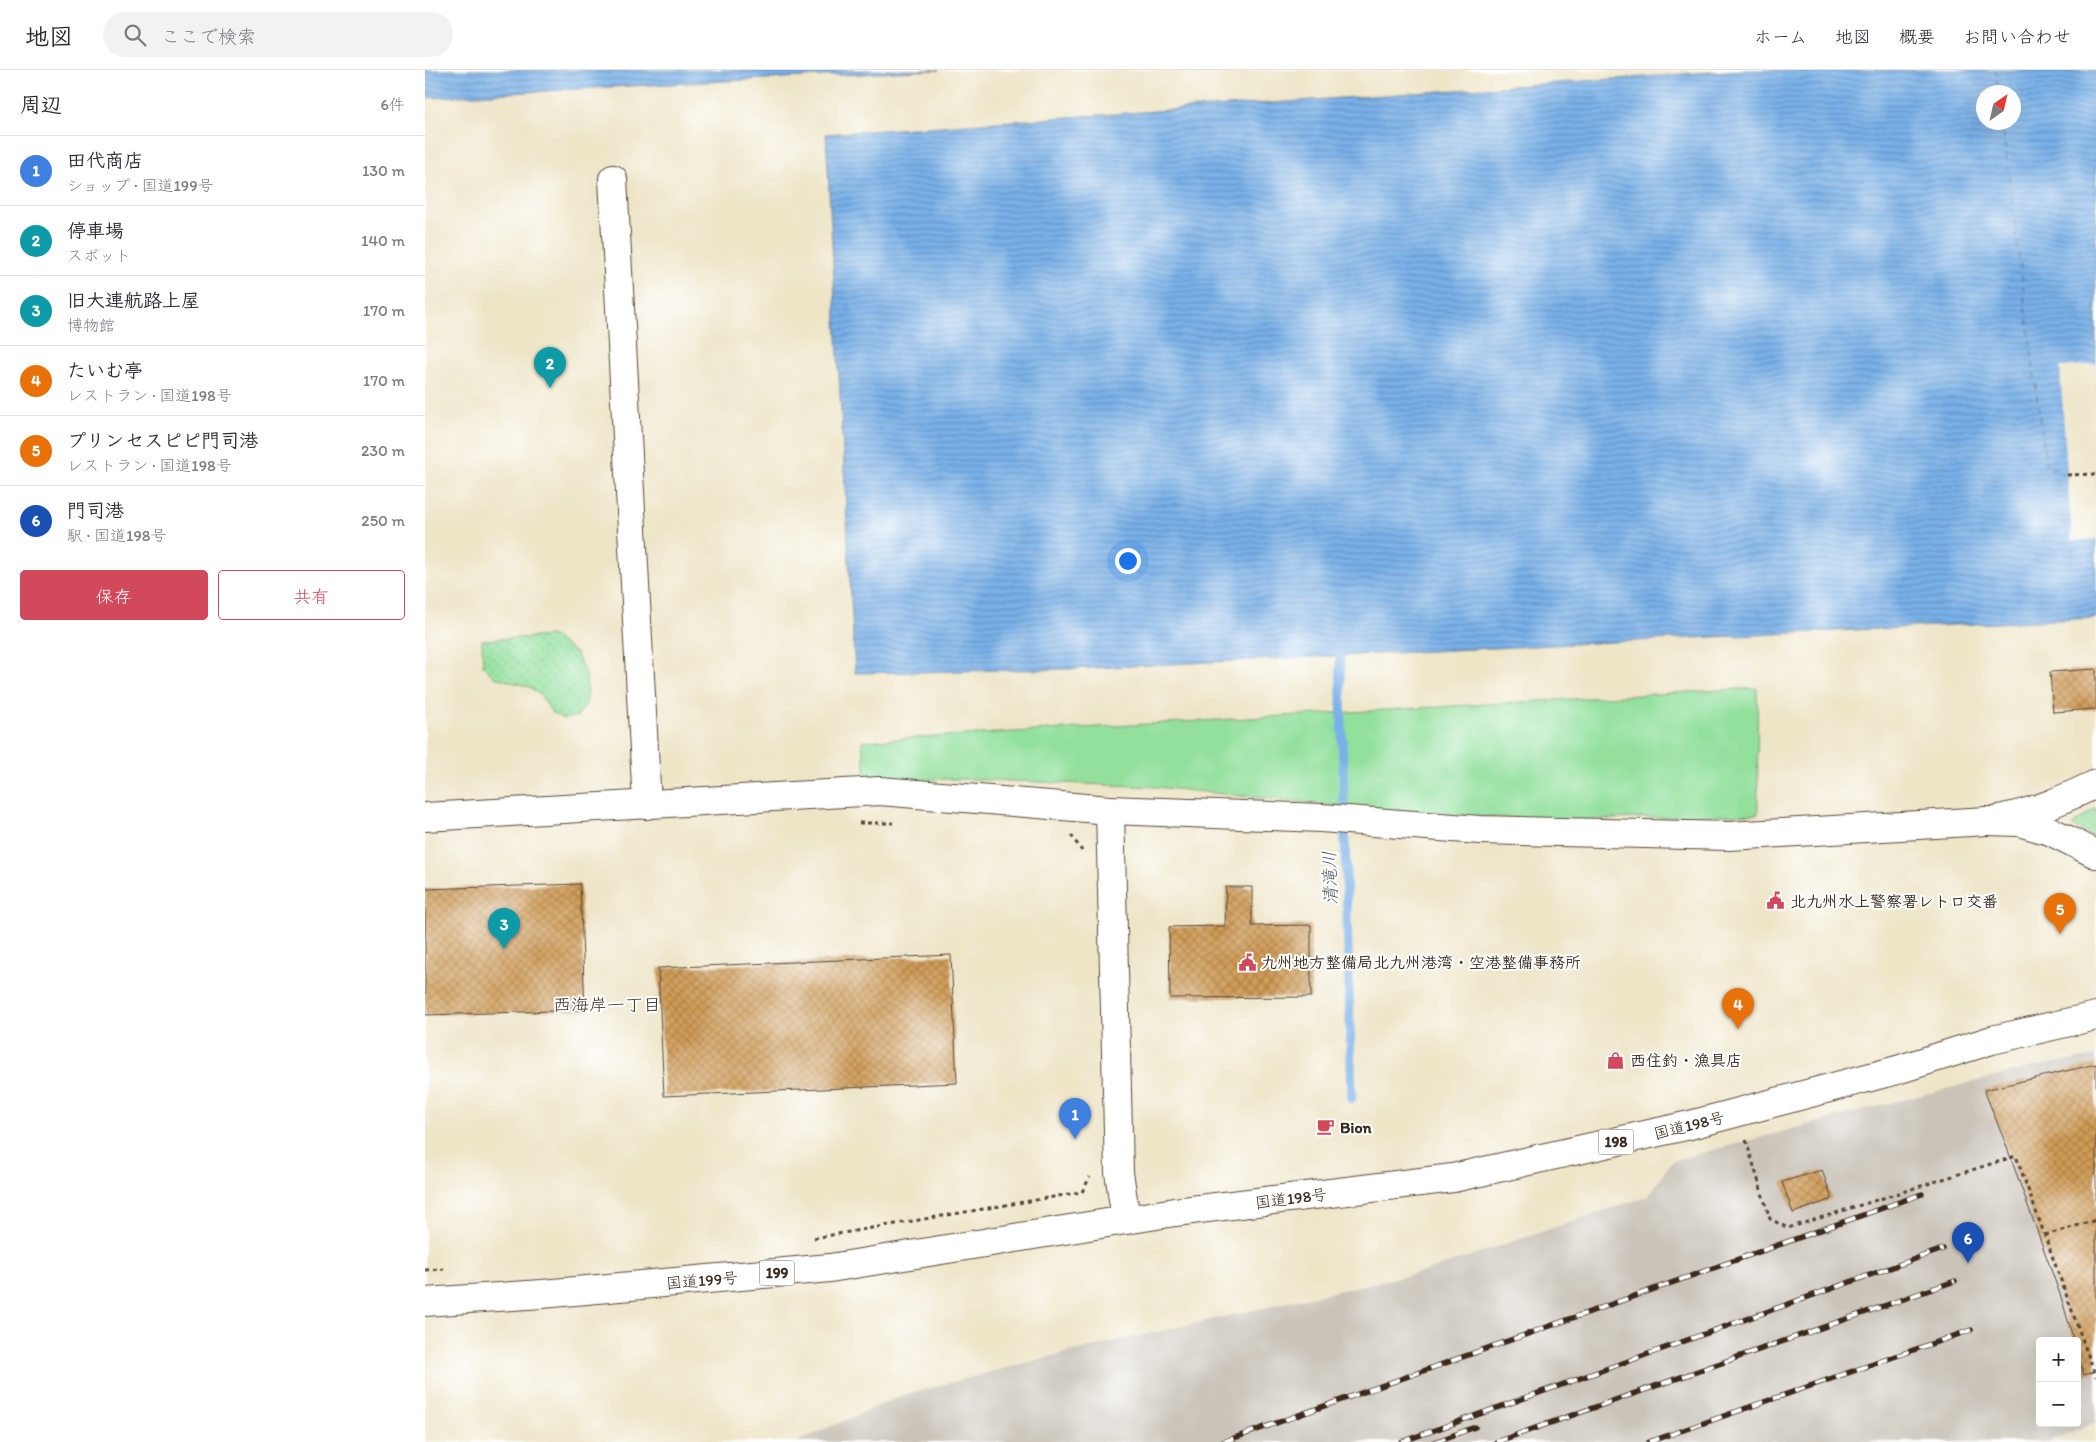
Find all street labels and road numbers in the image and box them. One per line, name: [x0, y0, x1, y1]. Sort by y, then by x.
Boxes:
street label: 国道198号: [1652, 1107, 1727, 1143]
road number: 198: [1599, 1130, 1633, 1154]
street label: 国道198号: [1254, 1185, 1328, 1212]
road number: 199: [759, 1260, 795, 1286]
street label: 国道199号: [665, 1268, 739, 1293]

